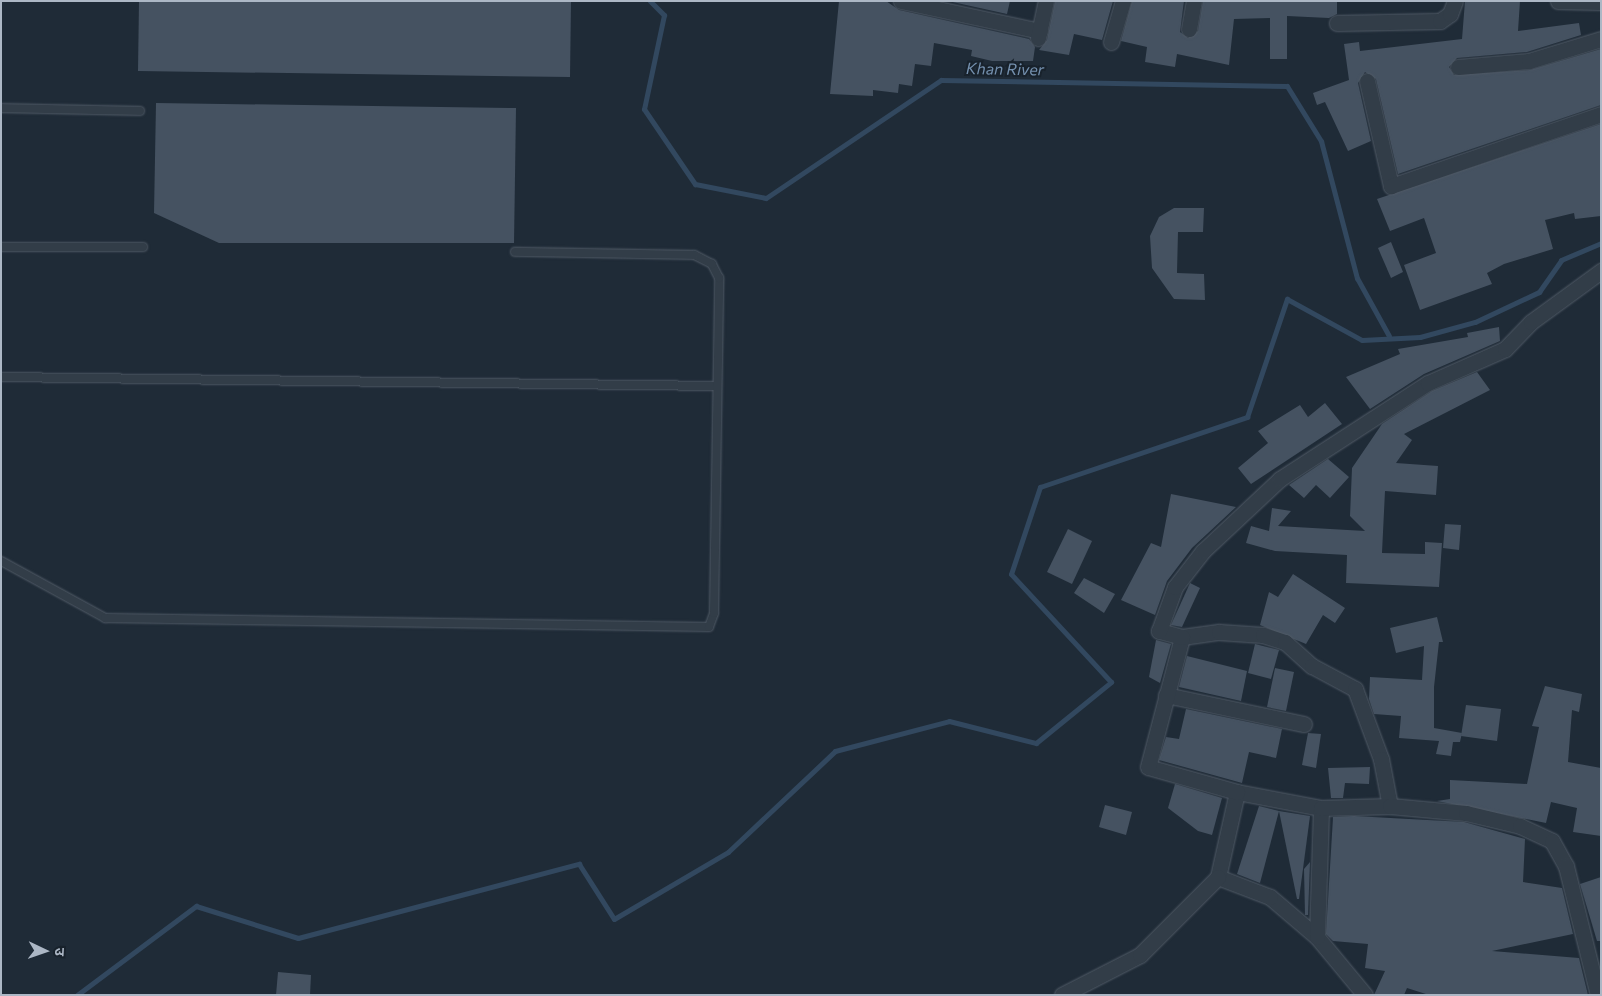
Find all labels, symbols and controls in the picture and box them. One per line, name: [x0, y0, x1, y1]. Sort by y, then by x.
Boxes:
water label: Khan River: [966, 59, 1044, 79]
north arrow: [20, 926, 70, 976]
text: उ: [52, 947, 69, 956]

